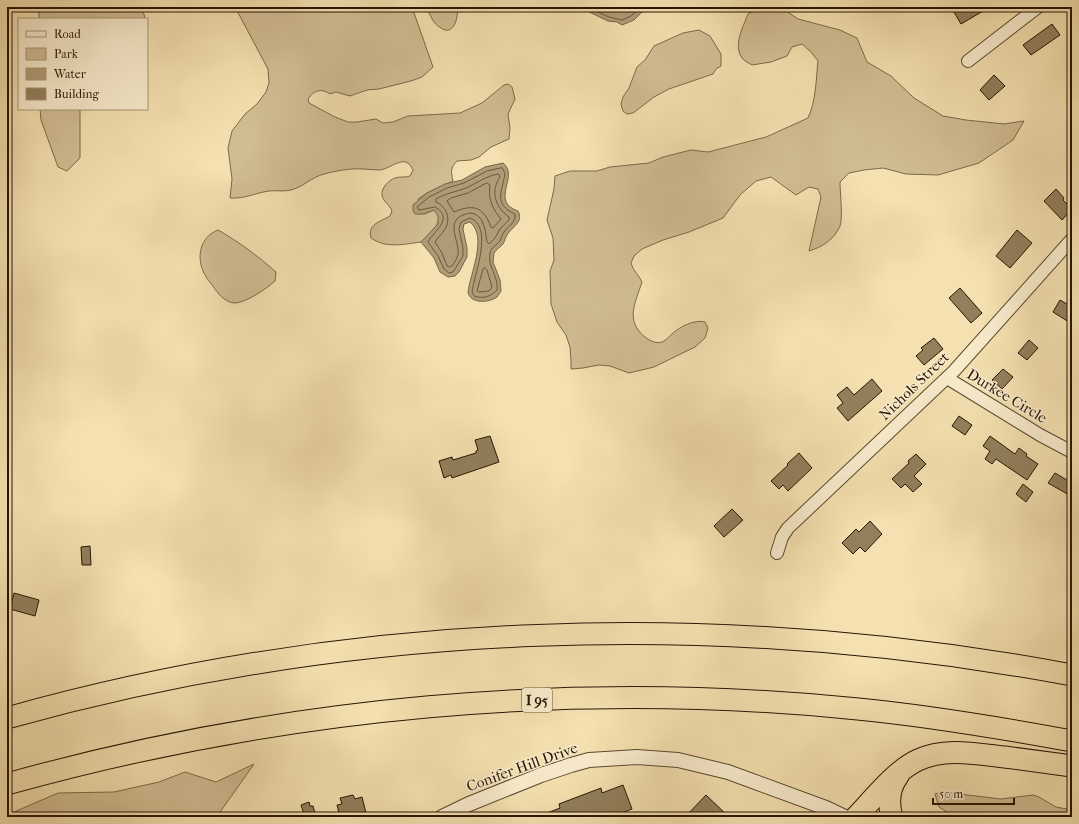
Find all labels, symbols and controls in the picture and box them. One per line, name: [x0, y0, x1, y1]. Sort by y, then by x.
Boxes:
legend: [18, 18, 148, 110]
text: Road: [54, 27, 81, 41]
text: Park: [54, 47, 79, 61]
text: Water: [53, 67, 87, 81]
text: Building: [54, 87, 99, 101]
street label: Nichols Street: [875, 348, 953, 424]
street label: Durkee Circle: [964, 365, 1051, 427]
road number: I 95: [522, 688, 552, 712]
street label: Conifer Hill Drive: [464, 738, 581, 795]
scale bar: [933, 780, 1014, 806]
text: 50 m: [939, 787, 963, 801]

